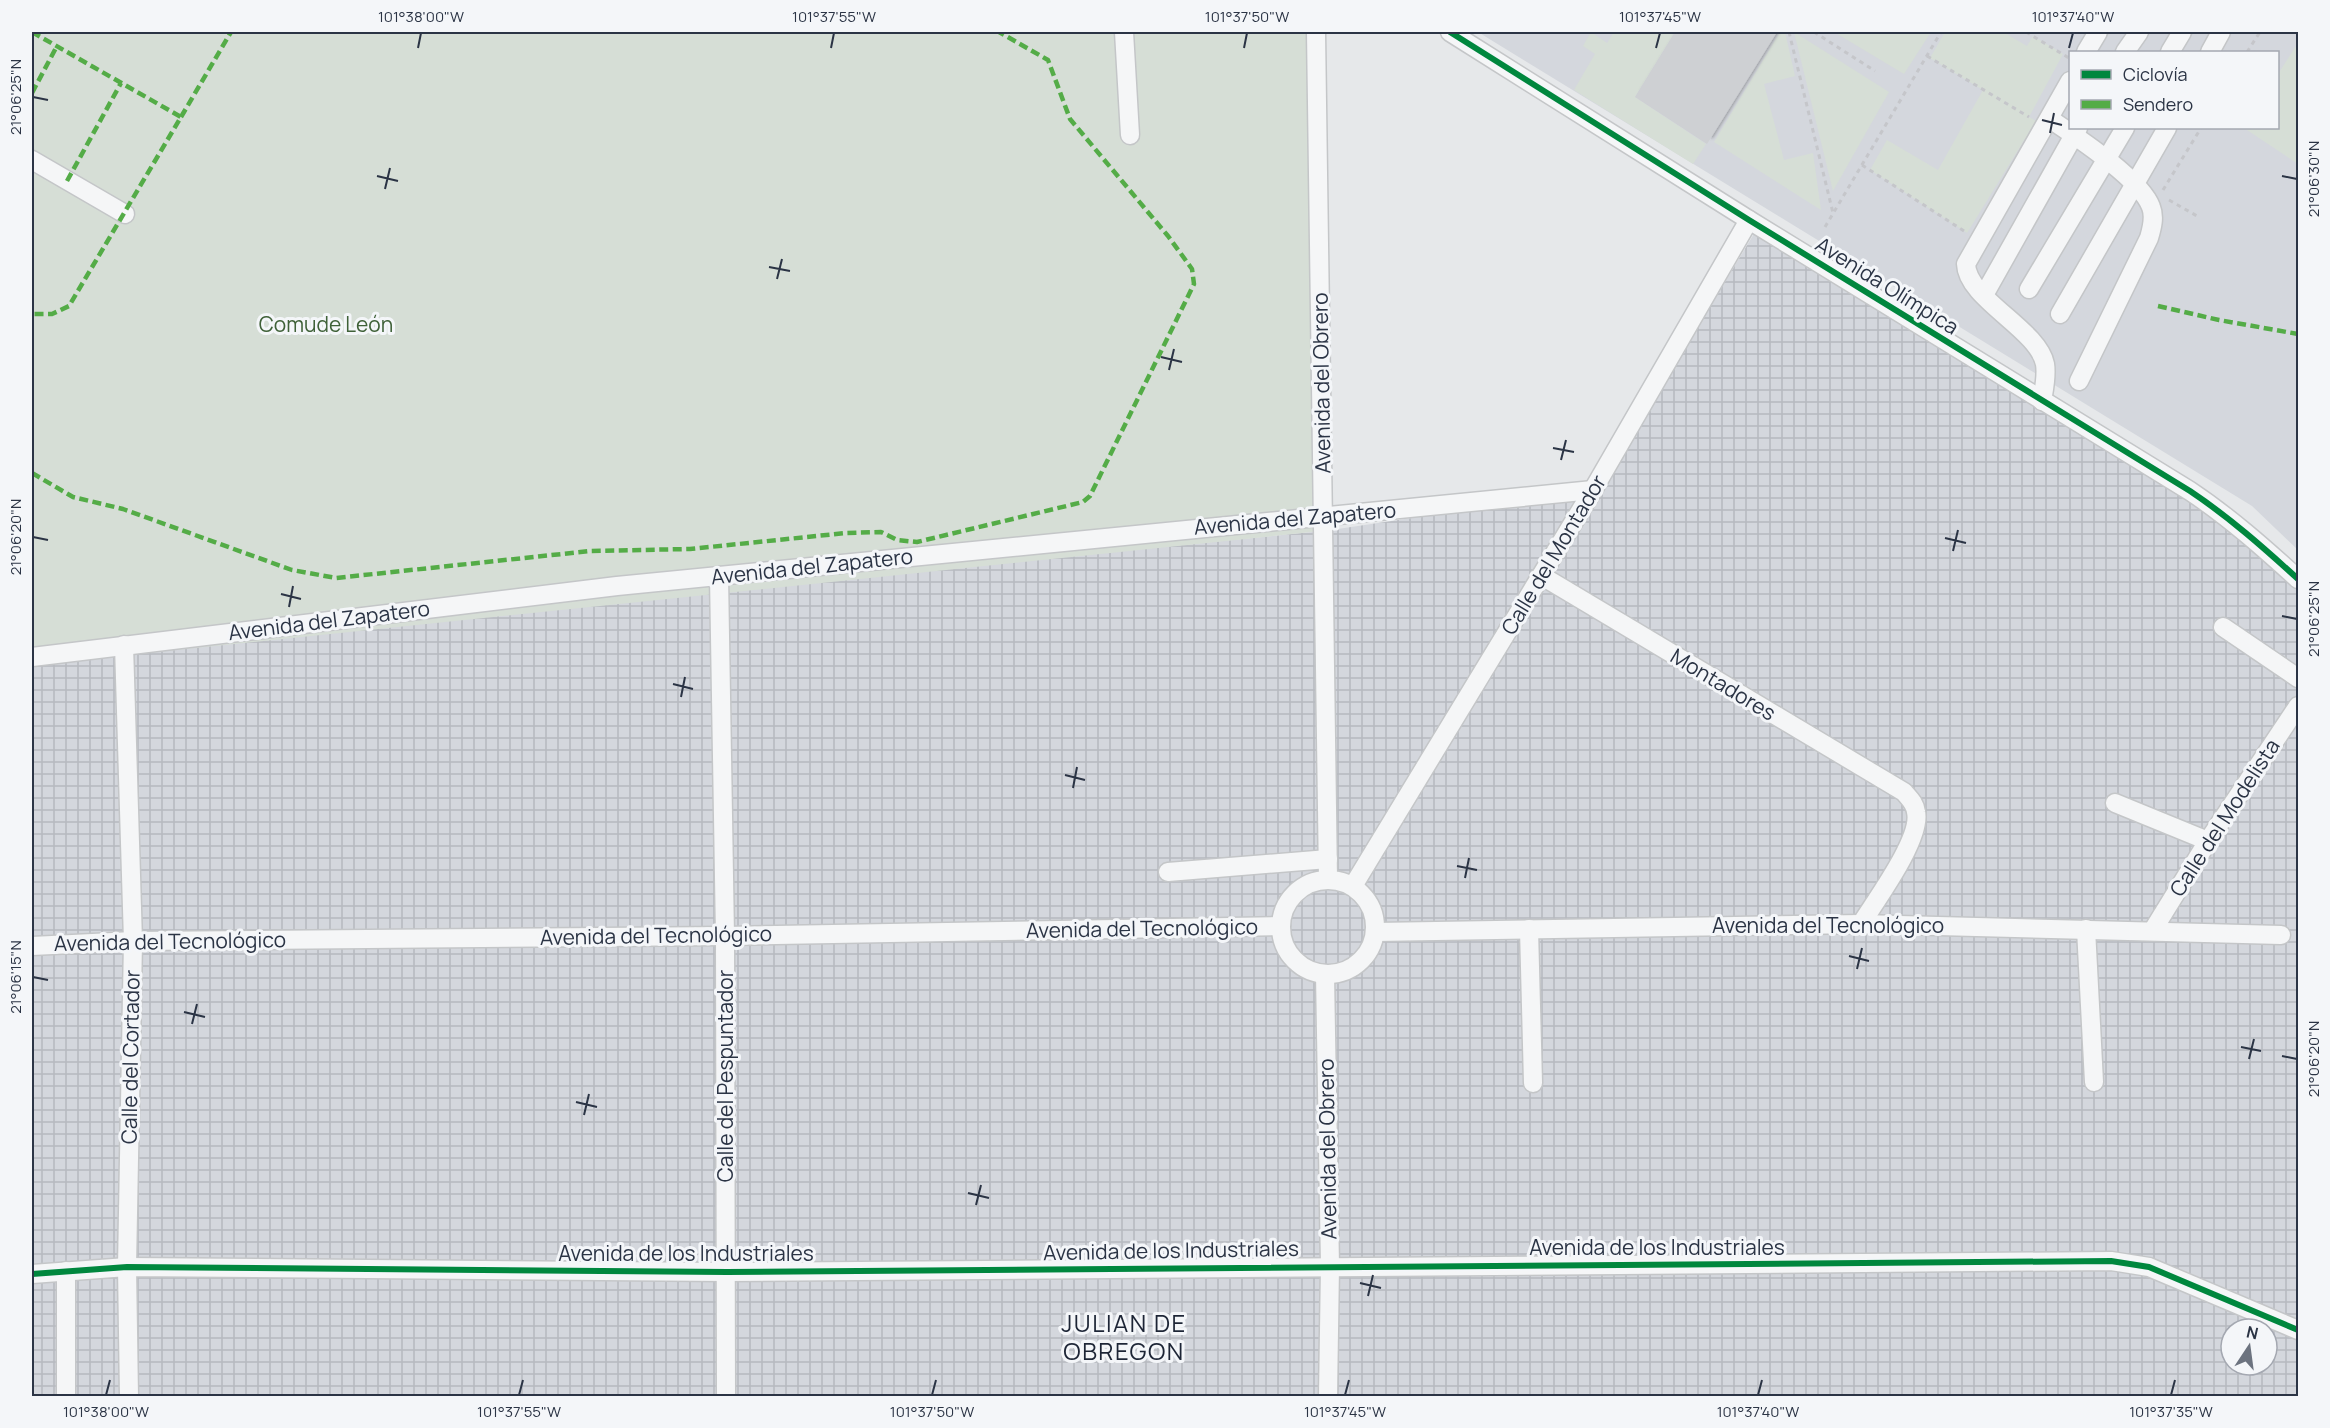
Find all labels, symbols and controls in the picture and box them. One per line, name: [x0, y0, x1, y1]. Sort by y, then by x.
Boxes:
text: 101°38'00"W: [378, 6, 464, 27]
text: 101°37'55"W: [792, 6, 876, 27]
text: 101°37'50"W: [1205, 6, 1289, 27]
text: 101°37'45"W: [1619, 6, 1701, 27]
text: 101°37'40"W: [2032, 6, 2114, 27]
legend: [2069, 51, 2279, 129]
text: 21°06'25"N: [5, 59, 26, 135]
text: Ciclovía: [2123, 62, 2188, 86]
text: Sendero: [2123, 92, 2193, 116]
text: 21°06'30"N: [2303, 141, 2324, 217]
street label: Avenida Olímpica: [1811, 230, 1964, 340]
street label: Avenida del Obrero: [1305, 292, 1337, 474]
park label: Comude León: [259, 310, 393, 338]
street label: Calle del Montador: [1494, 469, 1612, 640]
street label: Avenida del Zapatero: [1193, 495, 1397, 541]
text: 21°06'20"N: [5, 499, 26, 575]
street label: Avenida del Zapatero: [710, 541, 914, 591]
text: 21°06'25"N: [2303, 581, 2324, 657]
street label: Avenida del Zapatero: [226, 594, 431, 646]
street label: Montadores: [1666, 642, 1781, 727]
street label: Calle del Modelista: [2163, 733, 2286, 902]
street label: Avenida del Tecnológico: [1712, 911, 1944, 939]
street label: Avenida del Tecnológico: [1026, 912, 1258, 944]
street label: Avenida del Tecnológico: [540, 919, 772, 951]
street label: Avenida del Tecnológico: [54, 925, 286, 957]
text: 21°06'15"N: [5, 940, 26, 1014]
street label: Calle del Cortador: [114, 969, 146, 1144]
street label: Calle del Pespuntador: [711, 969, 739, 1182]
text: 21°06'20"N: [2303, 1021, 2324, 1097]
street label: Avenida del Obrero: [1311, 1058, 1343, 1240]
street label: Avenida de los Industriales: [1529, 1233, 1785, 1261]
street label: Avenida de los Industriales: [1043, 1234, 1299, 1266]
street label: Avenida de los Industriales: [558, 1239, 814, 1267]
district label: JULIAN DE OBREGON: [1061, 1306, 1187, 1367]
north arrow: [2219, 1317, 2279, 1377]
text: N: [2244, 1320, 2260, 1344]
text: 101°38'00"W: [63, 1401, 149, 1422]
text: 101°37'55"W: [477, 1401, 561, 1422]
text: 101°37'50"W: [890, 1401, 974, 1422]
text: 101°37'45"W: [1304, 1401, 1386, 1422]
text: 101°37'40"W: [1717, 1401, 1799, 1422]
text: 101°37'35"W: [2129, 1401, 2213, 1422]

